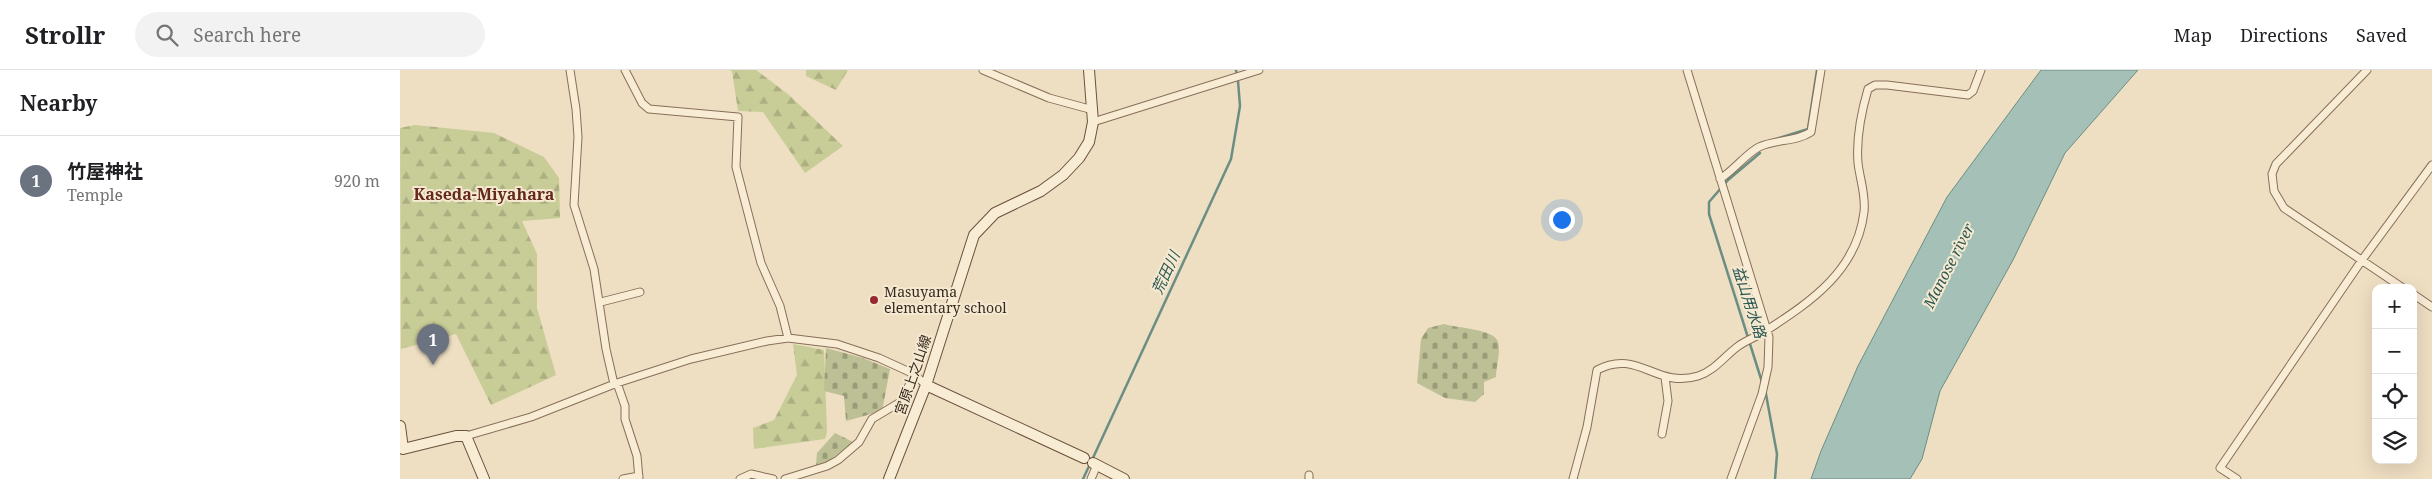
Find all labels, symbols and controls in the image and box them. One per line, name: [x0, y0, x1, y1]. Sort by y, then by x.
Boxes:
search box: [135, 12, 485, 57]
text: Strollr: [25, 18, 105, 51]
icon: search: [153, 21, 181, 49]
text: Search here: [193, 22, 301, 48]
text: Map: [2174, 23, 2212, 47]
text: Directions: [2240, 23, 2328, 47]
text: Saved: [2356, 23, 2407, 47]
text: Nearby: [20, 89, 98, 117]
text: 竹屋神社: [67, 158, 143, 184]
text: 1: [31, 170, 41, 192]
text: 920 m: [334, 170, 380, 192]
district label: Kaseda-Miyahara: [414, 183, 555, 205]
text: Temple: [67, 184, 123, 206]
your location: [1549, 207, 1575, 233]
water label: Manose river: [1918, 219, 1978, 312]
water label: 荒田川: [1147, 246, 1185, 297]
water label: 益山用水路: [1729, 263, 1772, 342]
place label: Masuyama elementary school: [884, 282, 1007, 317]
map controls: [2372, 284, 2417, 464]
button: +: [2372, 284, 2417, 329]
marker: Masuyama elementary school: [868, 294, 880, 306]
pin: 1: [417, 324, 449, 365]
button: −: [2372, 329, 2417, 374]
street label: 宮原上之山線: [890, 332, 935, 418]
button: locate: [2372, 374, 2417, 419]
button: layers: [2372, 419, 2417, 464]

